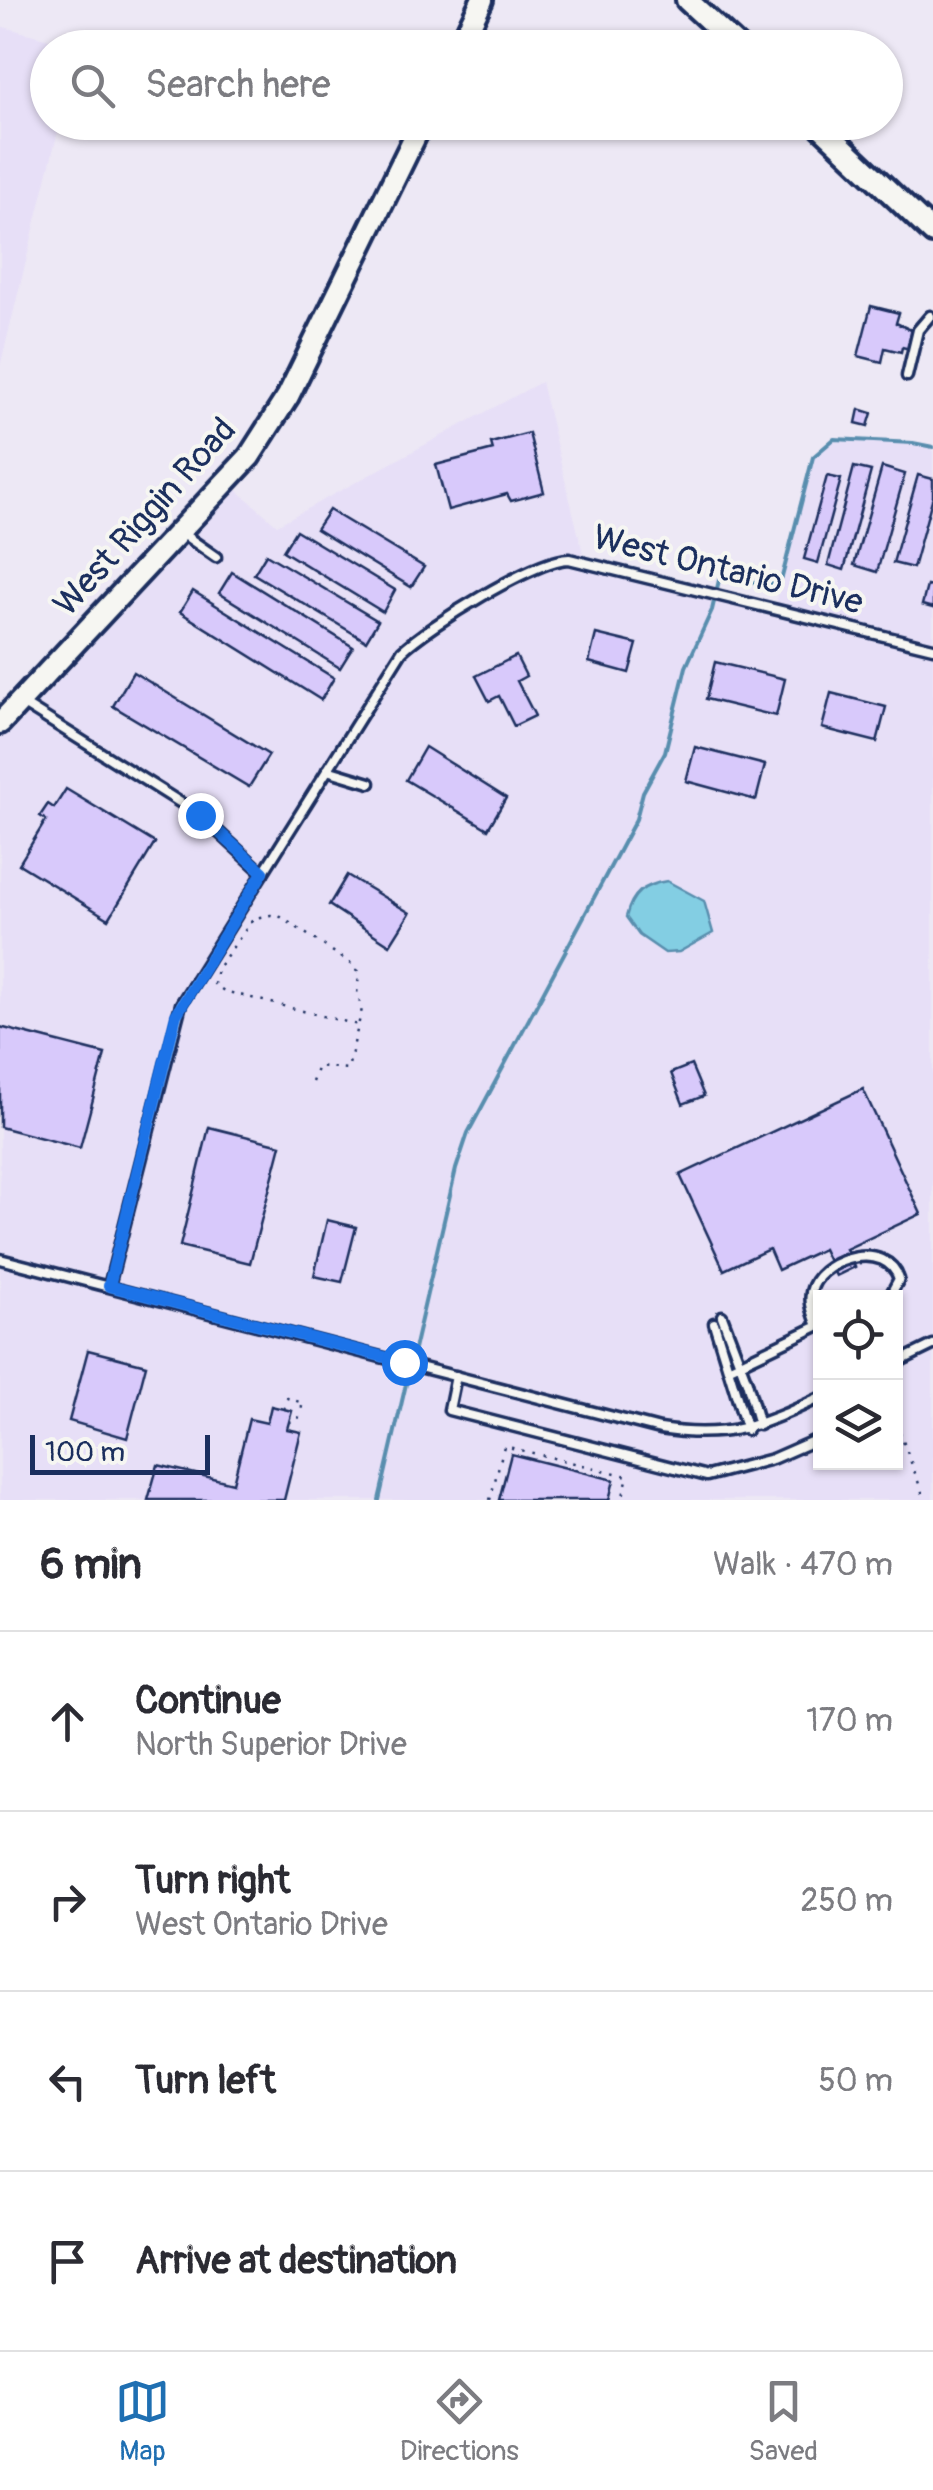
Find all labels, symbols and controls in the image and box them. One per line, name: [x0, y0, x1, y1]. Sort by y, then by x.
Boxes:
search box: [30, 30, 903, 140]
icon: search: [65, 58, 120, 113]
text: Search here: [145, 61, 331, 109]
street label: West Riggin Road: [44, 409, 246, 625]
street label: West Ontario Drive: [589, 515, 867, 625]
route end: [178, 793, 224, 839]
map controls: [813, 1290, 903, 1470]
button: locate: [813, 1290, 903, 1380]
route start: [382, 1340, 428, 1386]
button: layers: [813, 1380, 903, 1470]
scale bar: [30, 1430, 210, 1474]
text: 100 m: [45, 1435, 125, 1470]
text: 6 min: [40, 1539, 142, 1591]
text: Walk · 470 m: [713, 1545, 893, 1585]
text: Continue: [135, 1677, 281, 1725]
icon: ahead: [40, 1694, 95, 1749]
text: 170 m: [806, 1701, 893, 1741]
text: North Superior Drive: [135, 1725, 407, 1765]
text: Turn right: [135, 1857, 290, 1905]
icon: right: [40, 1874, 95, 1929]
text: 250 m: [801, 1881, 893, 1921]
text: West Ontario Drive: [135, 1905, 388, 1945]
icon: left: [40, 2054, 95, 2109]
text: Turn left: [135, 2057, 276, 2105]
text: 50 m: [818, 2061, 893, 2101]
icon: arrive: [40, 2234, 95, 2289]
text: Arrive at destination: [135, 2237, 457, 2285]
tab: Map: [115, 2374, 170, 2469]
tab: Directions: [400, 2374, 519, 2469]
tab: Saved: [749, 2374, 818, 2469]

